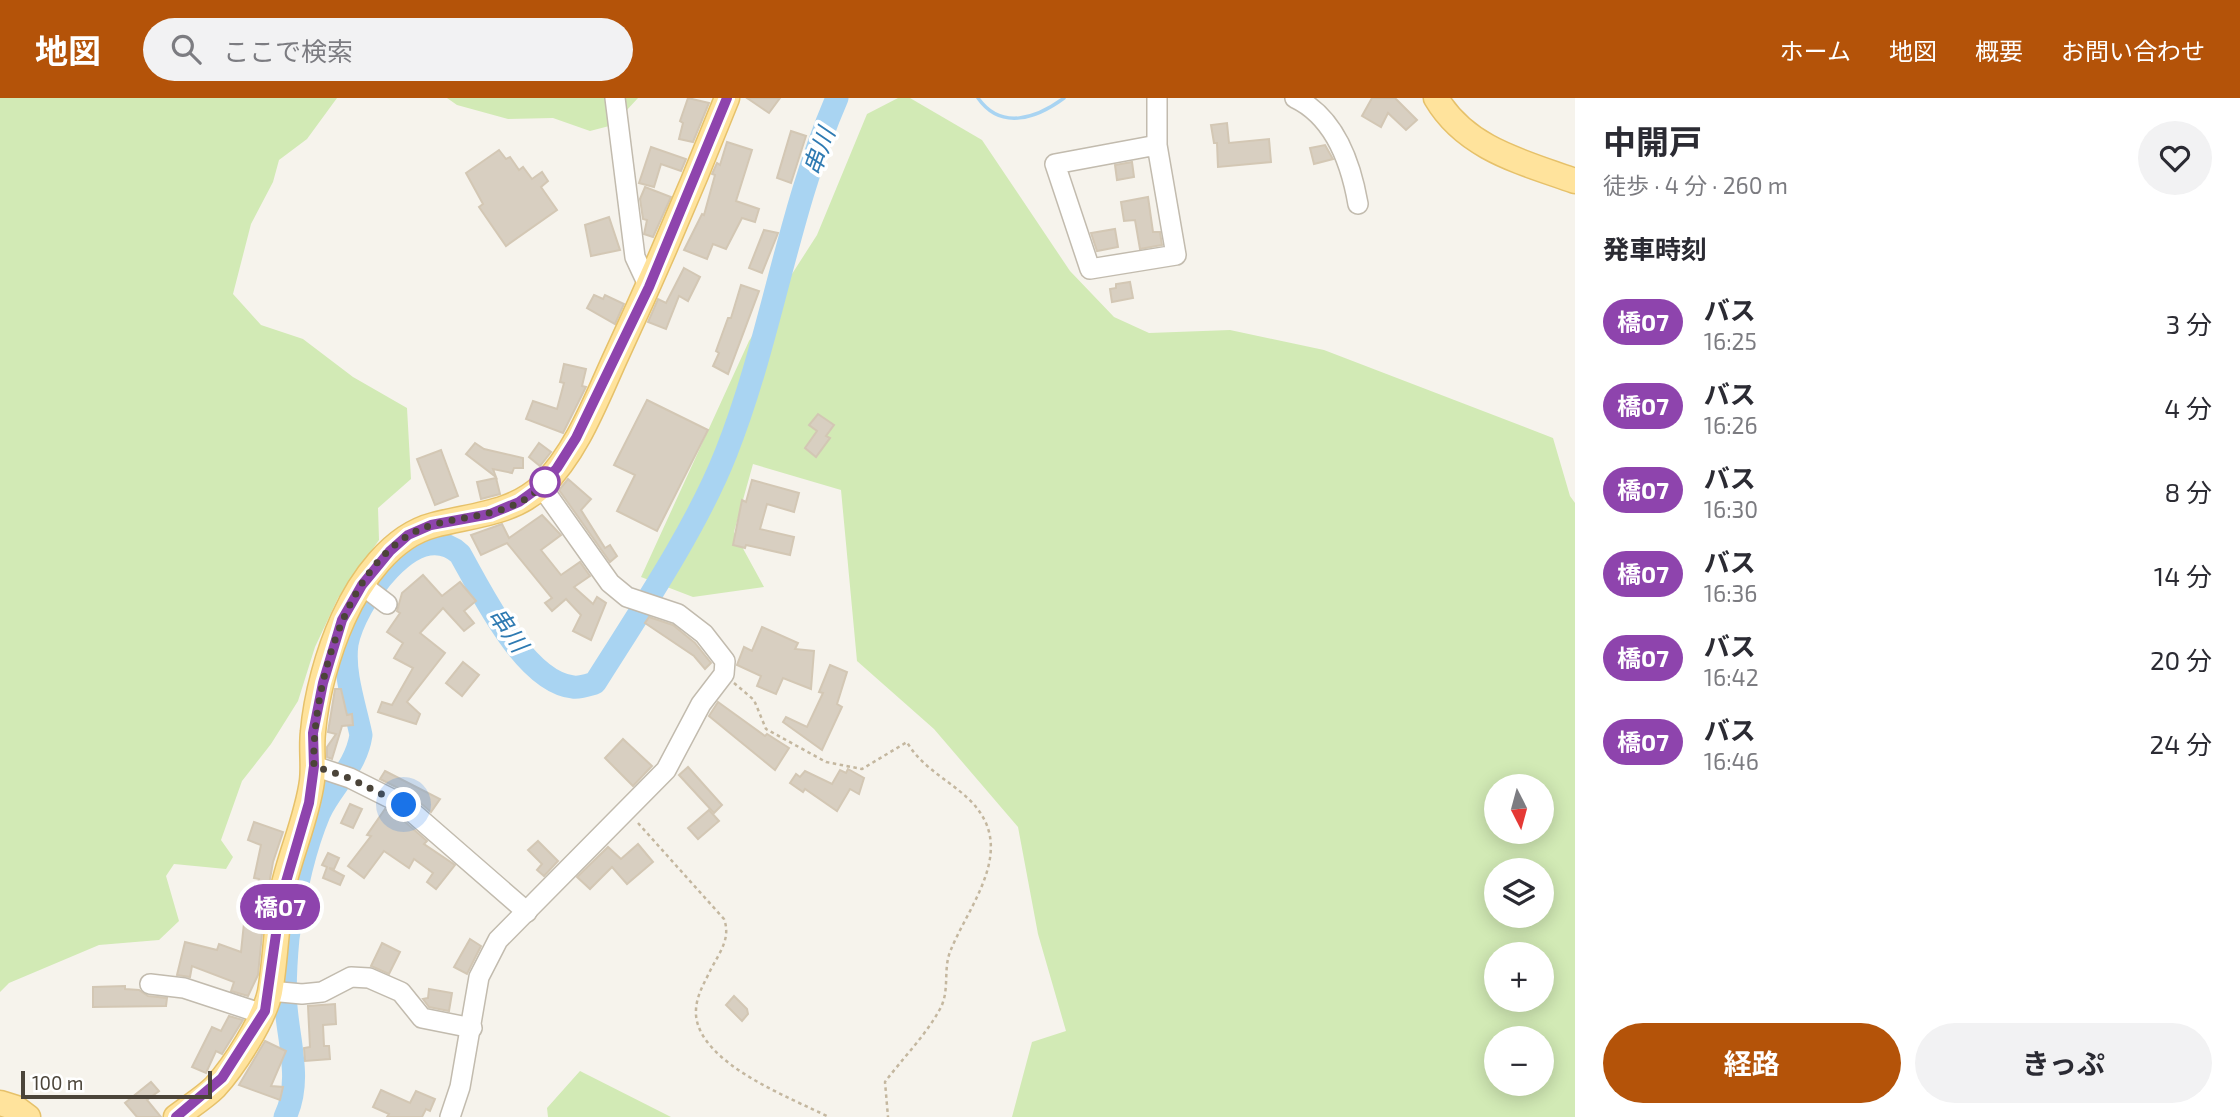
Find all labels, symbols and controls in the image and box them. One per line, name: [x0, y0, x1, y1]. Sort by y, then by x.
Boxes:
search box: [143, 18, 633, 81]
text: 地図: [35, 30, 101, 70]
icon: search: [167, 30, 205, 68]
text: ここで検索: [223, 35, 353, 66]
text: ホーム: [1780, 36, 1851, 65]
text: 地図: [1889, 36, 1937, 65]
text: 概要: [1975, 36, 2023, 65]
text: お問い合わせ: [2061, 36, 2205, 65]
water label: 串川: [796, 121, 841, 179]
text: 中開戸: [1603, 121, 1702, 161]
button: heart: [2138, 121, 2212, 195]
text: 徒歩 · 4 分 · 260 m: [1603, 171, 1788, 199]
text: 発車時刻: [1603, 233, 1707, 264]
text: バス: [1704, 294, 1756, 325]
text: 橋07: [1617, 307, 1669, 336]
text: 3 分: [2166, 308, 2212, 339]
text: 16:25: [1704, 327, 1757, 355]
text: バス: [1704, 378, 1756, 409]
text: 橋07: [1617, 391, 1669, 420]
text: 4 分: [2164, 392, 2212, 423]
text: 16:26: [1704, 411, 1758, 439]
text: バス: [1704, 462, 1756, 493]
unlabelled marker: [530, 467, 560, 497]
text: 橋07: [1617, 475, 1669, 504]
text: 8 分: [2164, 476, 2212, 507]
text: 16:30: [1704, 495, 1758, 523]
text: バス: [1704, 546, 1756, 577]
text: 橋07: [1617, 559, 1669, 588]
text: 14 分: [2154, 560, 2212, 591]
text: 16:36: [1704, 579, 1758, 607]
water label: 串川: [483, 601, 536, 659]
text: バス: [1704, 630, 1756, 661]
text: 橋07: [1617, 643, 1669, 672]
text: 20 分: [2150, 644, 2212, 675]
text: 16:42: [1704, 663, 1759, 691]
text: バス: [1704, 714, 1756, 745]
text: 橋07: [1617, 727, 1669, 756]
text: 24 分: [2150, 728, 2212, 759]
text: 16:46: [1704, 747, 1759, 775]
north arrow: [1484, 774, 1554, 844]
map controls: [1484, 774, 1554, 1096]
your location: [386, 787, 421, 822]
button: layers: [1484, 858, 1554, 928]
line badge: 橋07: [240, 884, 320, 930]
text: 橋07: [254, 892, 306, 921]
button: +: [1484, 942, 1554, 1012]
button: 経路: [1603, 1023, 1901, 1103]
button: きっぷ: [1915, 1023, 2212, 1103]
button: −: [1484, 1026, 1554, 1096]
scale bar: [21, 1068, 212, 1100]
text: 100 m: [32, 1071, 83, 1094]

